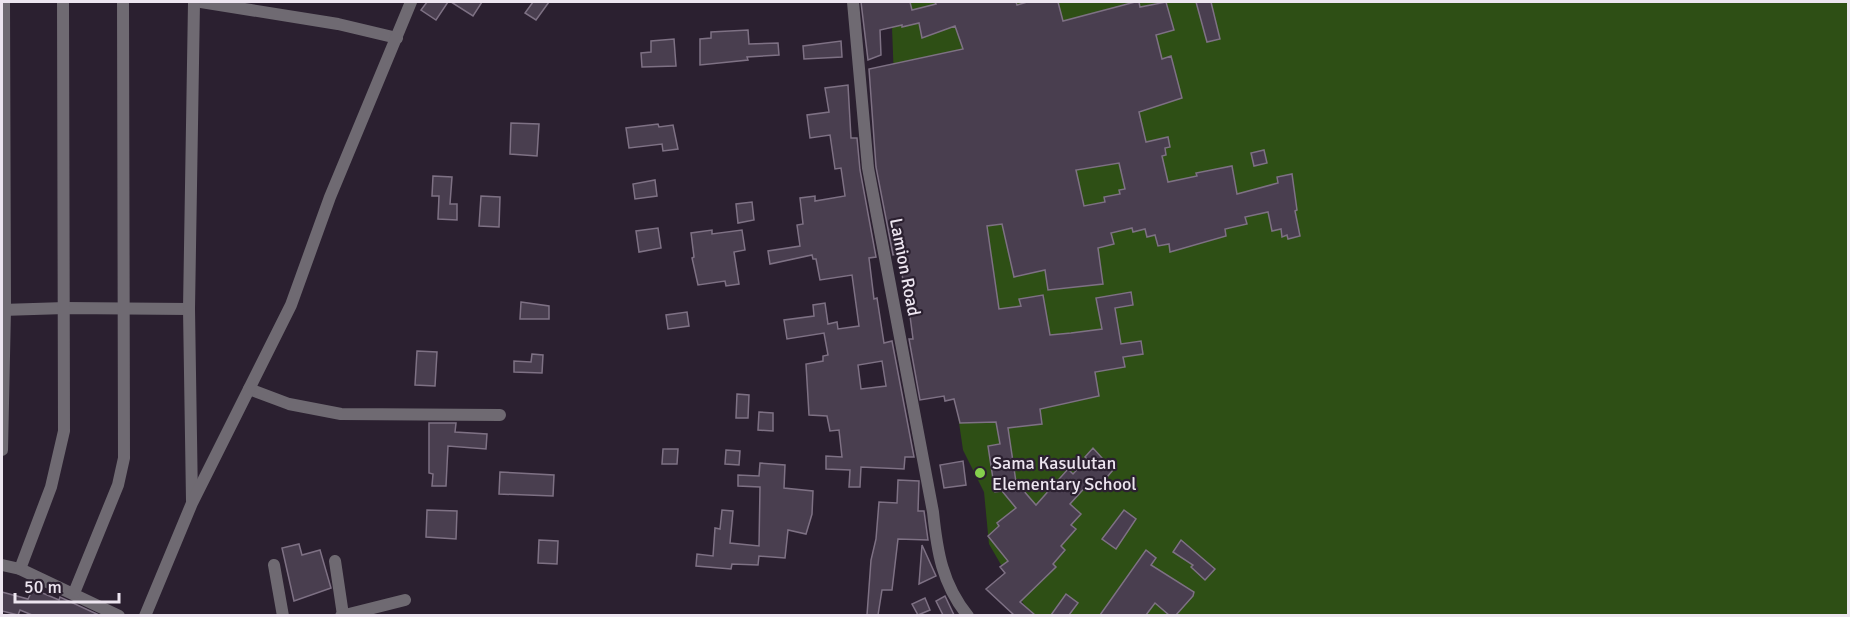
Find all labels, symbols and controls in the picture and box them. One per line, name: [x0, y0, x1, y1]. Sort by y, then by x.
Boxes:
street label: Lamion Road: [885, 216, 925, 318]
place label: Sama Kasulutan Elementary School: [992, 452, 1137, 495]
marker: Sama Kasulutan Elementary School: [973, 466, 987, 480]
scale bar: [15, 566, 118, 604]
text: 50 m: [24, 576, 62, 598]

